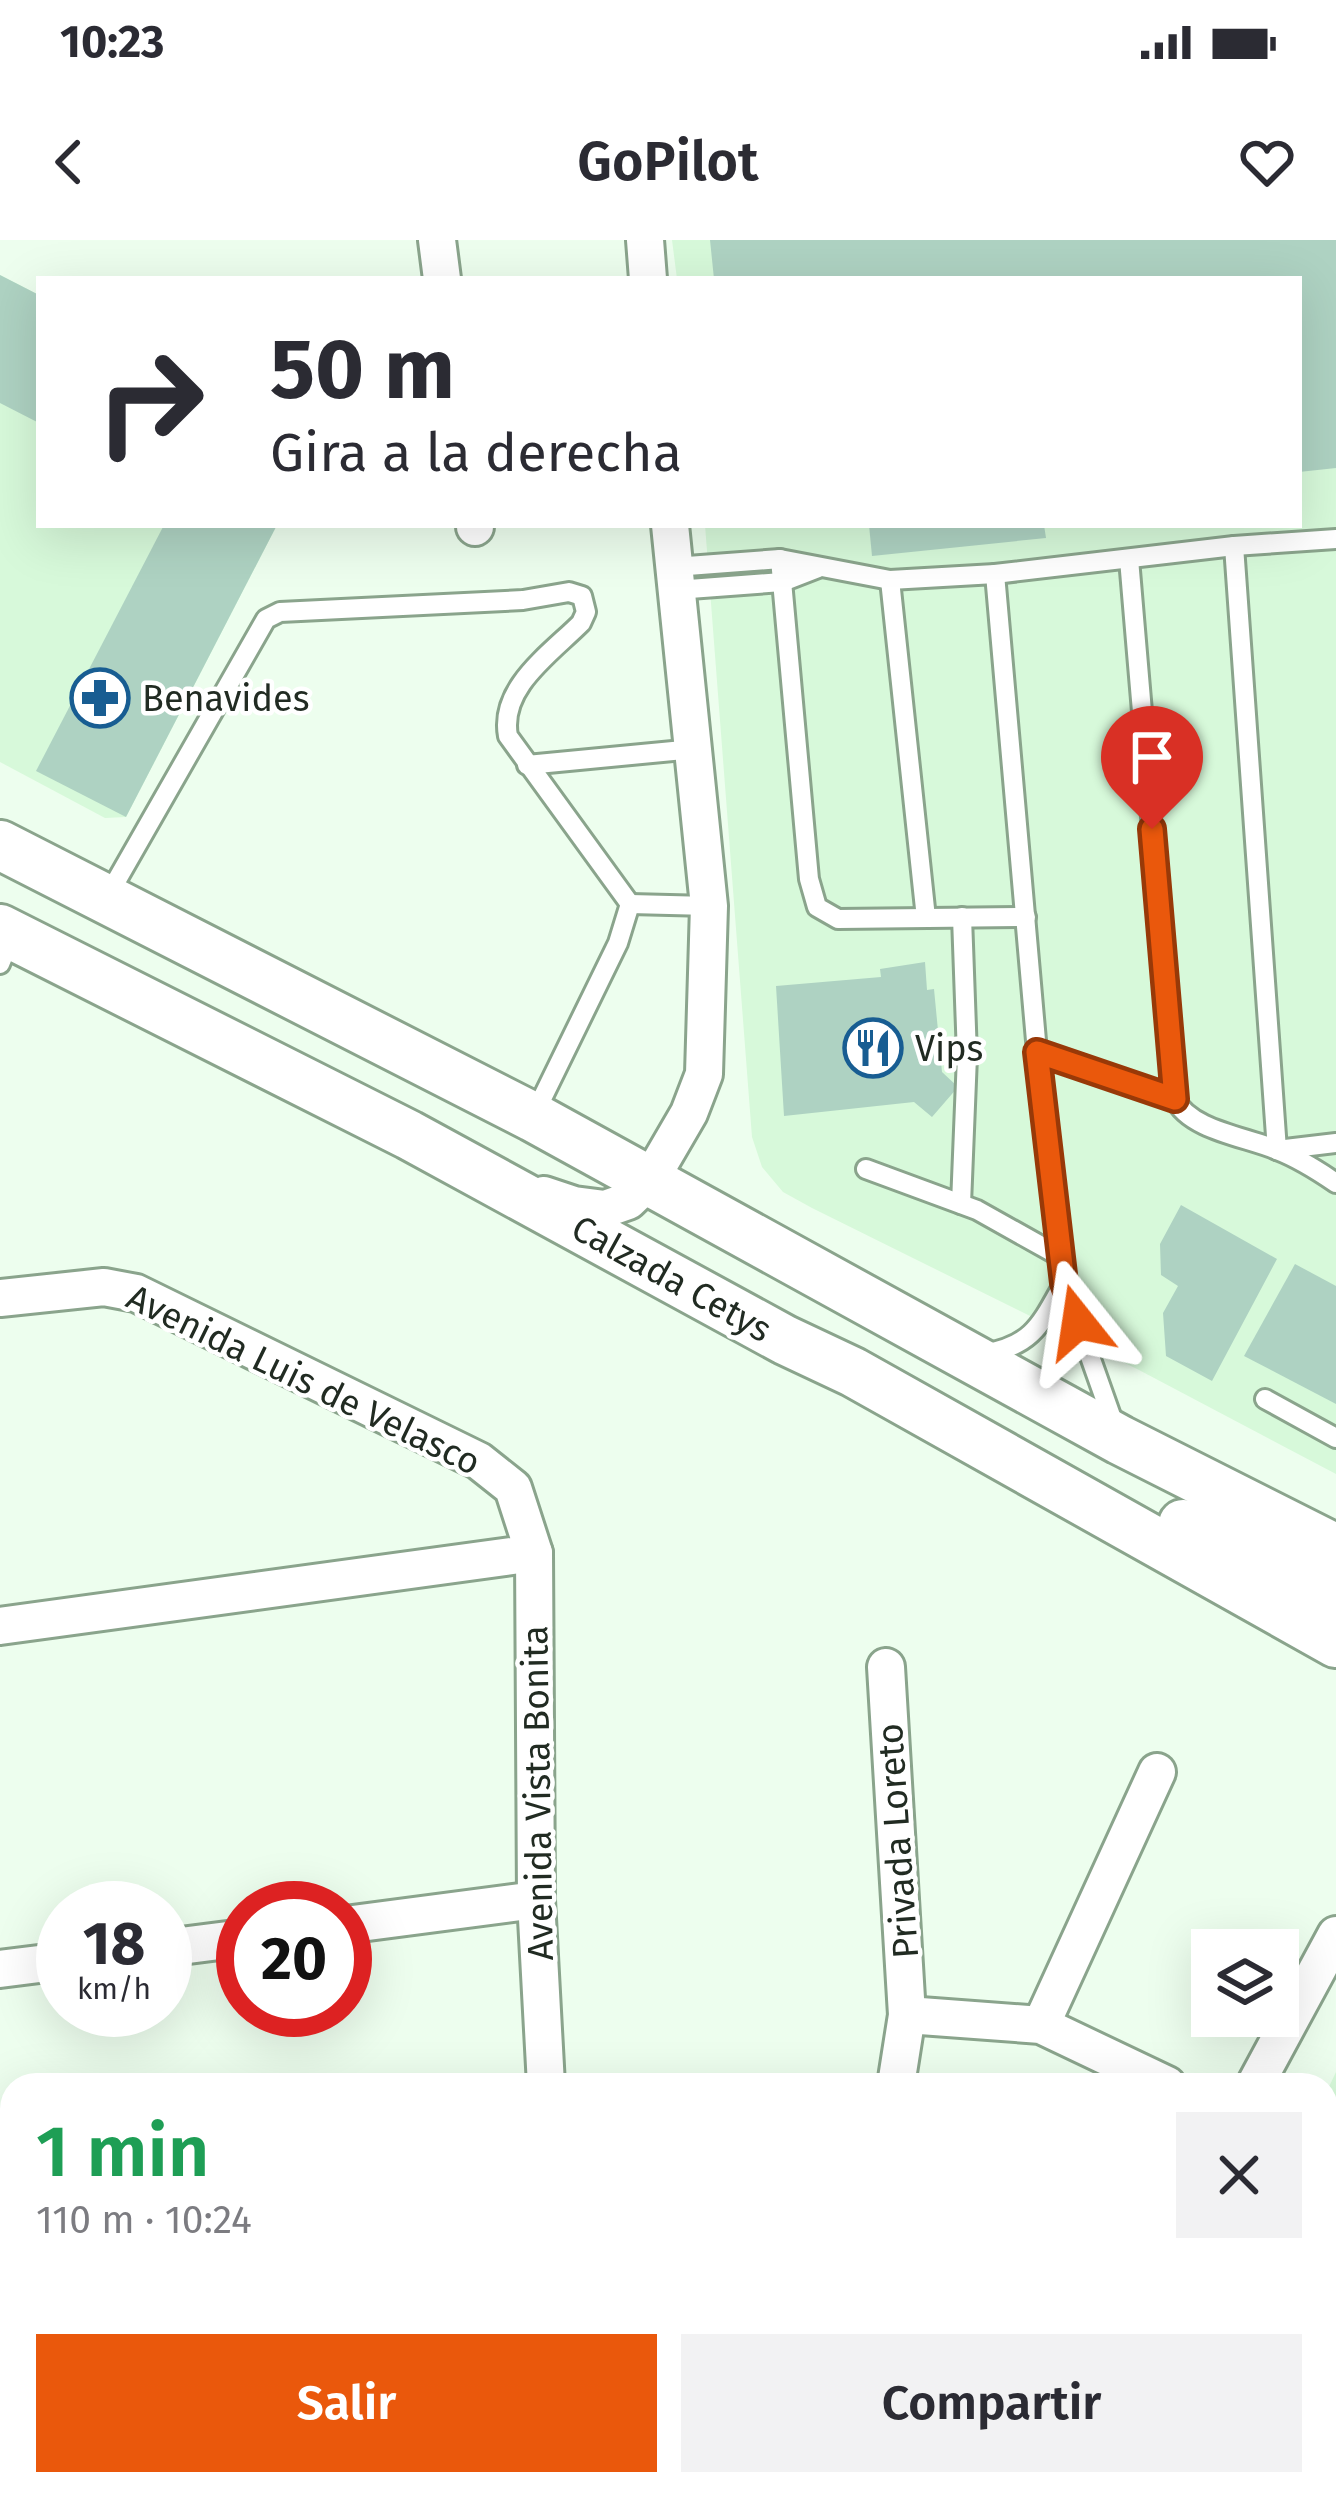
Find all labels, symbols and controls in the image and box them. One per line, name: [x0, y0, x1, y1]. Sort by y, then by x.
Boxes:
text: 10:23: [60, 15, 164, 69]
icon: back: [36, 129, 102, 195]
icon: heart: [1234, 129, 1300, 195]
text: GoPilot: [577, 130, 759, 194]
text: 50 m: [270, 319, 455, 420]
icon: right: [72, 324, 228, 480]
text: Gira a la derecha: [270, 421, 682, 485]
pharmacy icon: Benavides: [69, 667, 131, 729]
place label: Benavides: [142, 677, 309, 721]
pin: [1101, 706, 1203, 829]
icon: arrive: [1119, 724, 1185, 790]
restaurant icon: Vips: [842, 1017, 904, 1079]
place label: Vips: [915, 1027, 983, 1071]
street label: Calzada Cetys: [564, 1206, 779, 1352]
position arrow: [1015, 1259, 1141, 1385]
street label: Avenida Luis de Velasco: [120, 1275, 488, 1485]
street label: Avenida Vista Bonita: [513, 1625, 563, 1961]
street label: Privada Loreto: [868, 1722, 928, 1960]
speed limit sign: 20: [216, 1881, 372, 2037]
text: 18: [83, 1908, 145, 1980]
map controls: [1191, 1929, 1299, 2037]
button: layers: [1191, 1929, 1299, 2037]
text: km/h: [77, 1971, 151, 2007]
text: 1 min: [36, 2109, 209, 2195]
button: close: [1176, 2112, 1302, 2238]
text: 110 m · 10:24: [36, 2197, 252, 2243]
button: Salir: [36, 2334, 657, 2472]
button: Compartir: [681, 2334, 1302, 2472]

